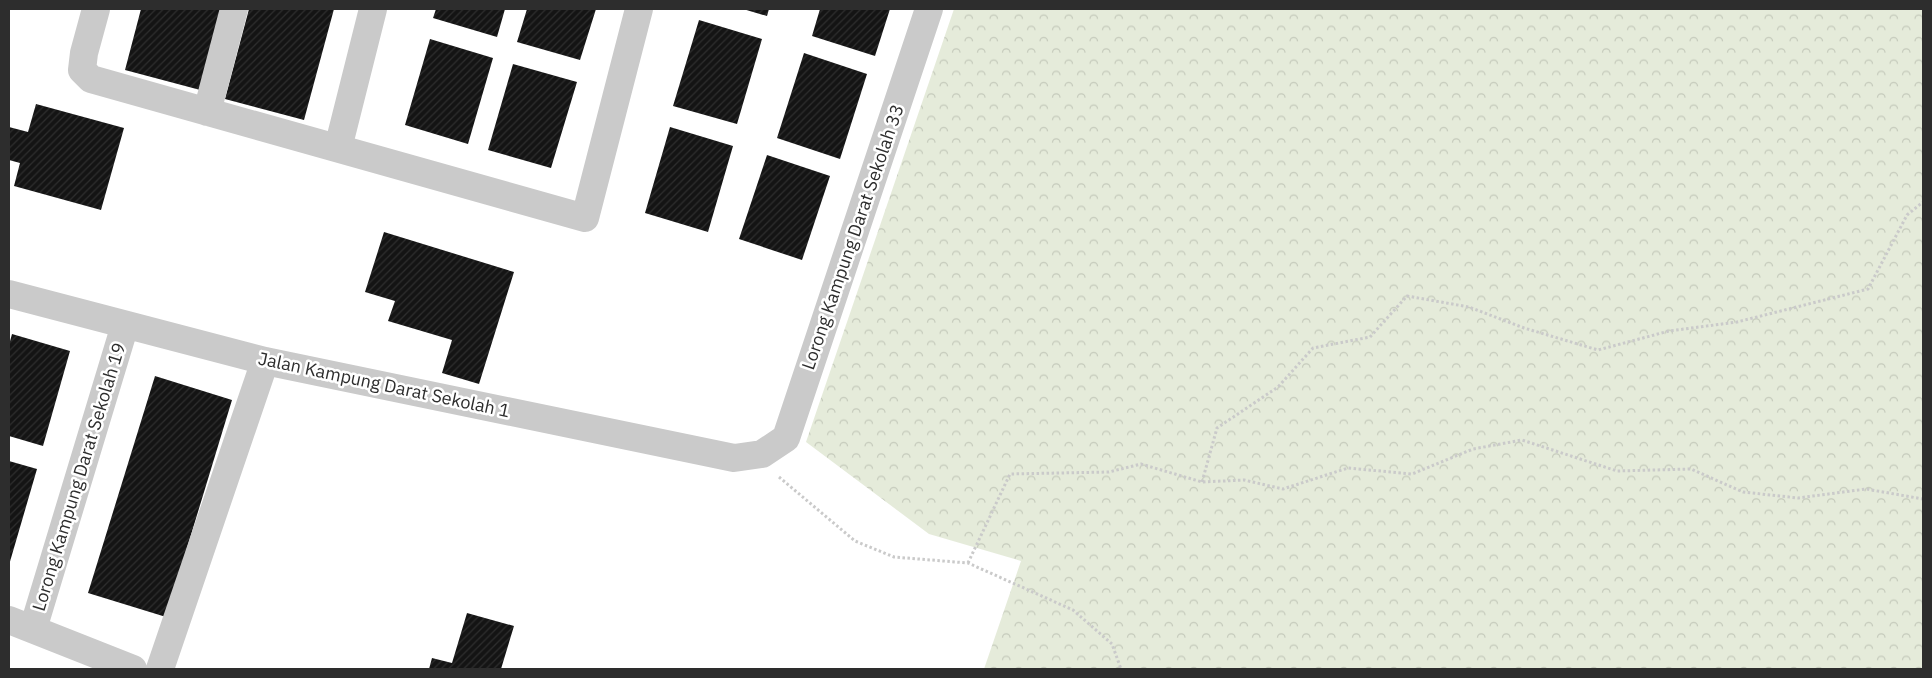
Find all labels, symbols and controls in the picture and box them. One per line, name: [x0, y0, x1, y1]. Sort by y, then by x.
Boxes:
street label: Lorong Kampung Darat Sekolah 33: [796, 101, 909, 373]
street label: Lorong Kampung Darat Sekolah 19: [27, 340, 130, 614]
street label: Jalan Kampung Darat Sekolah 1: [256, 347, 512, 422]

